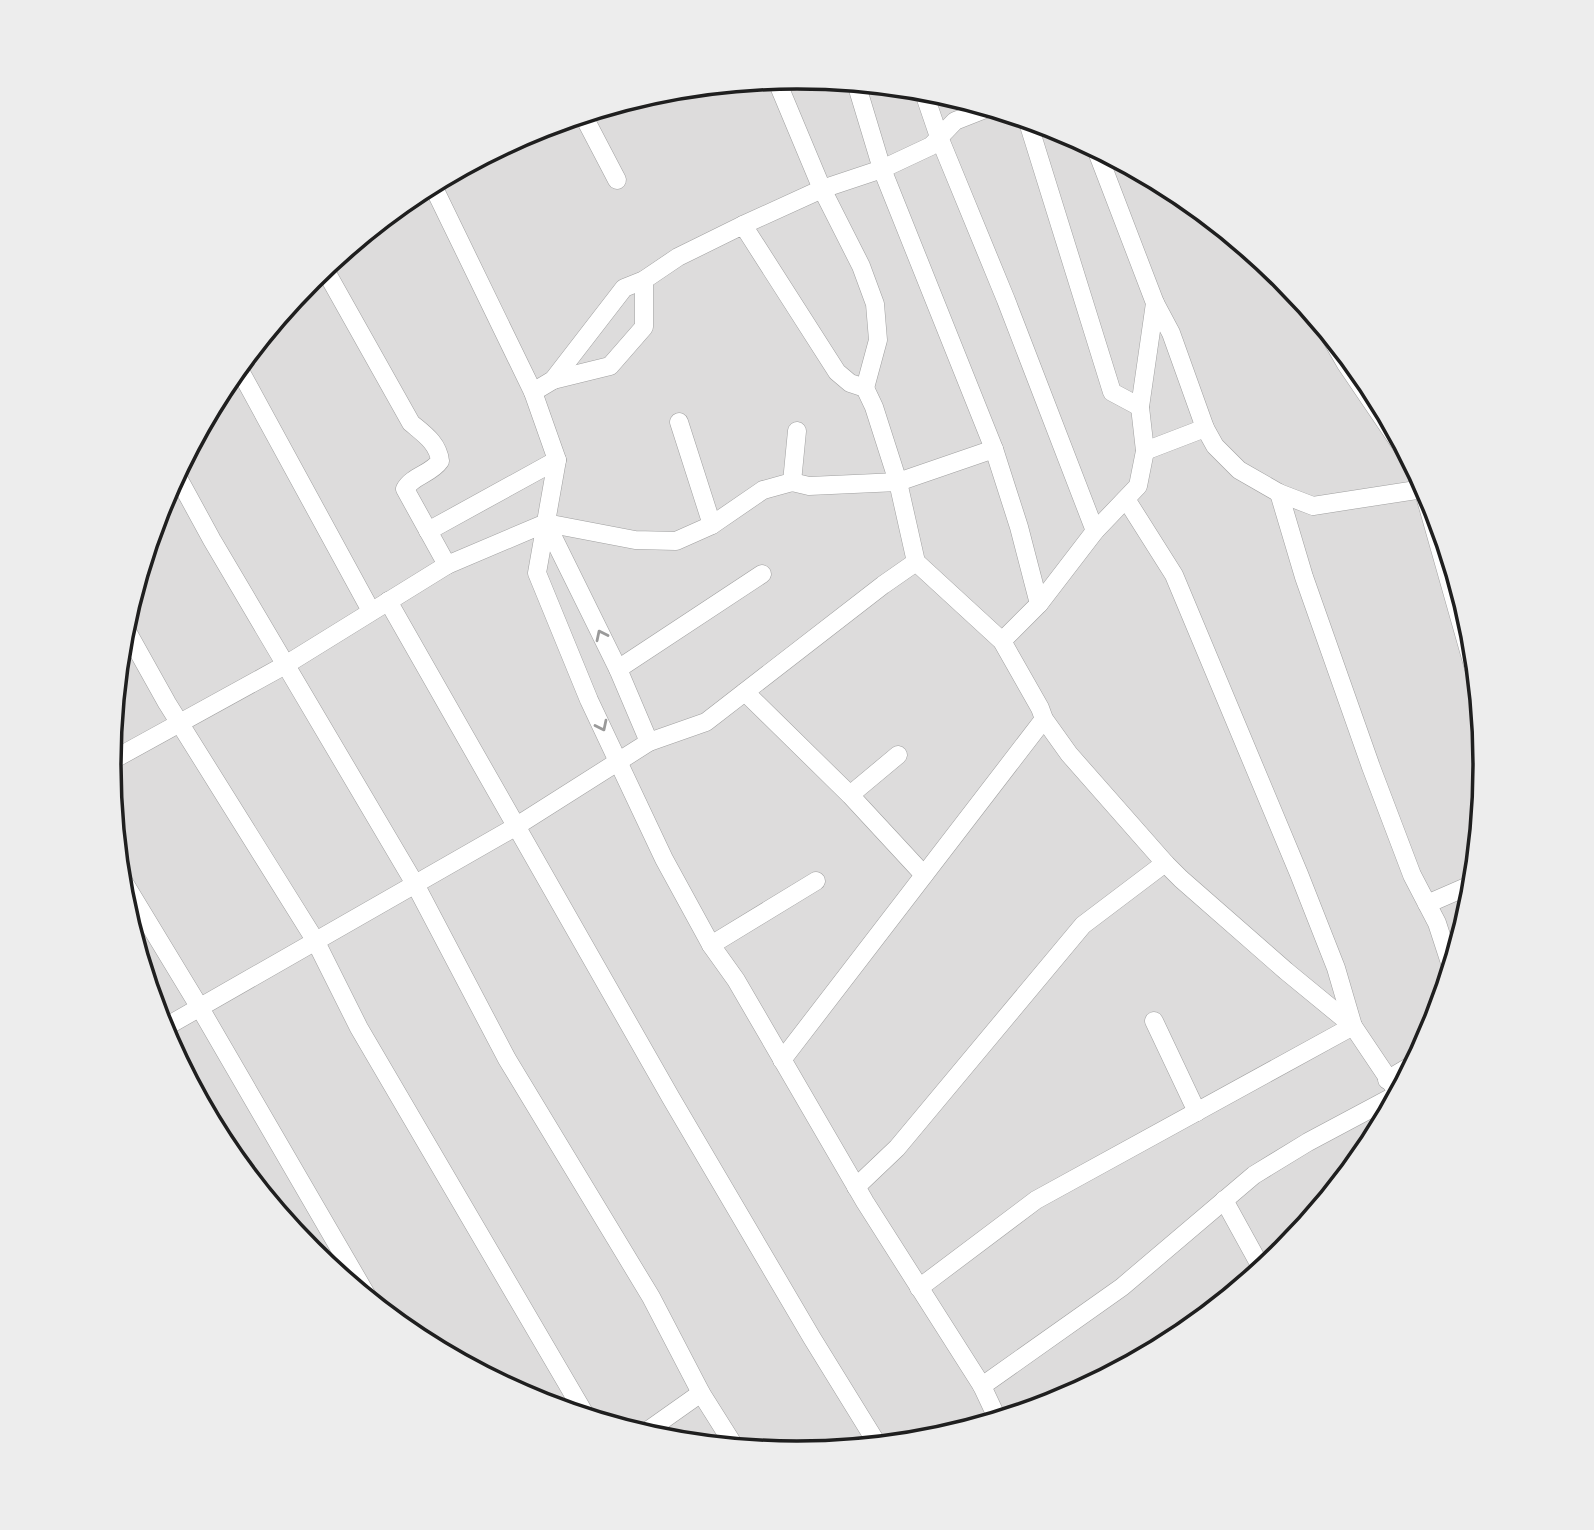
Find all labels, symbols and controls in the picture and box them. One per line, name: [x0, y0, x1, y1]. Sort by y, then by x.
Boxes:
one-way arrow: [596, 630, 610, 642]
one-way arrow: [593, 719, 607, 731]

